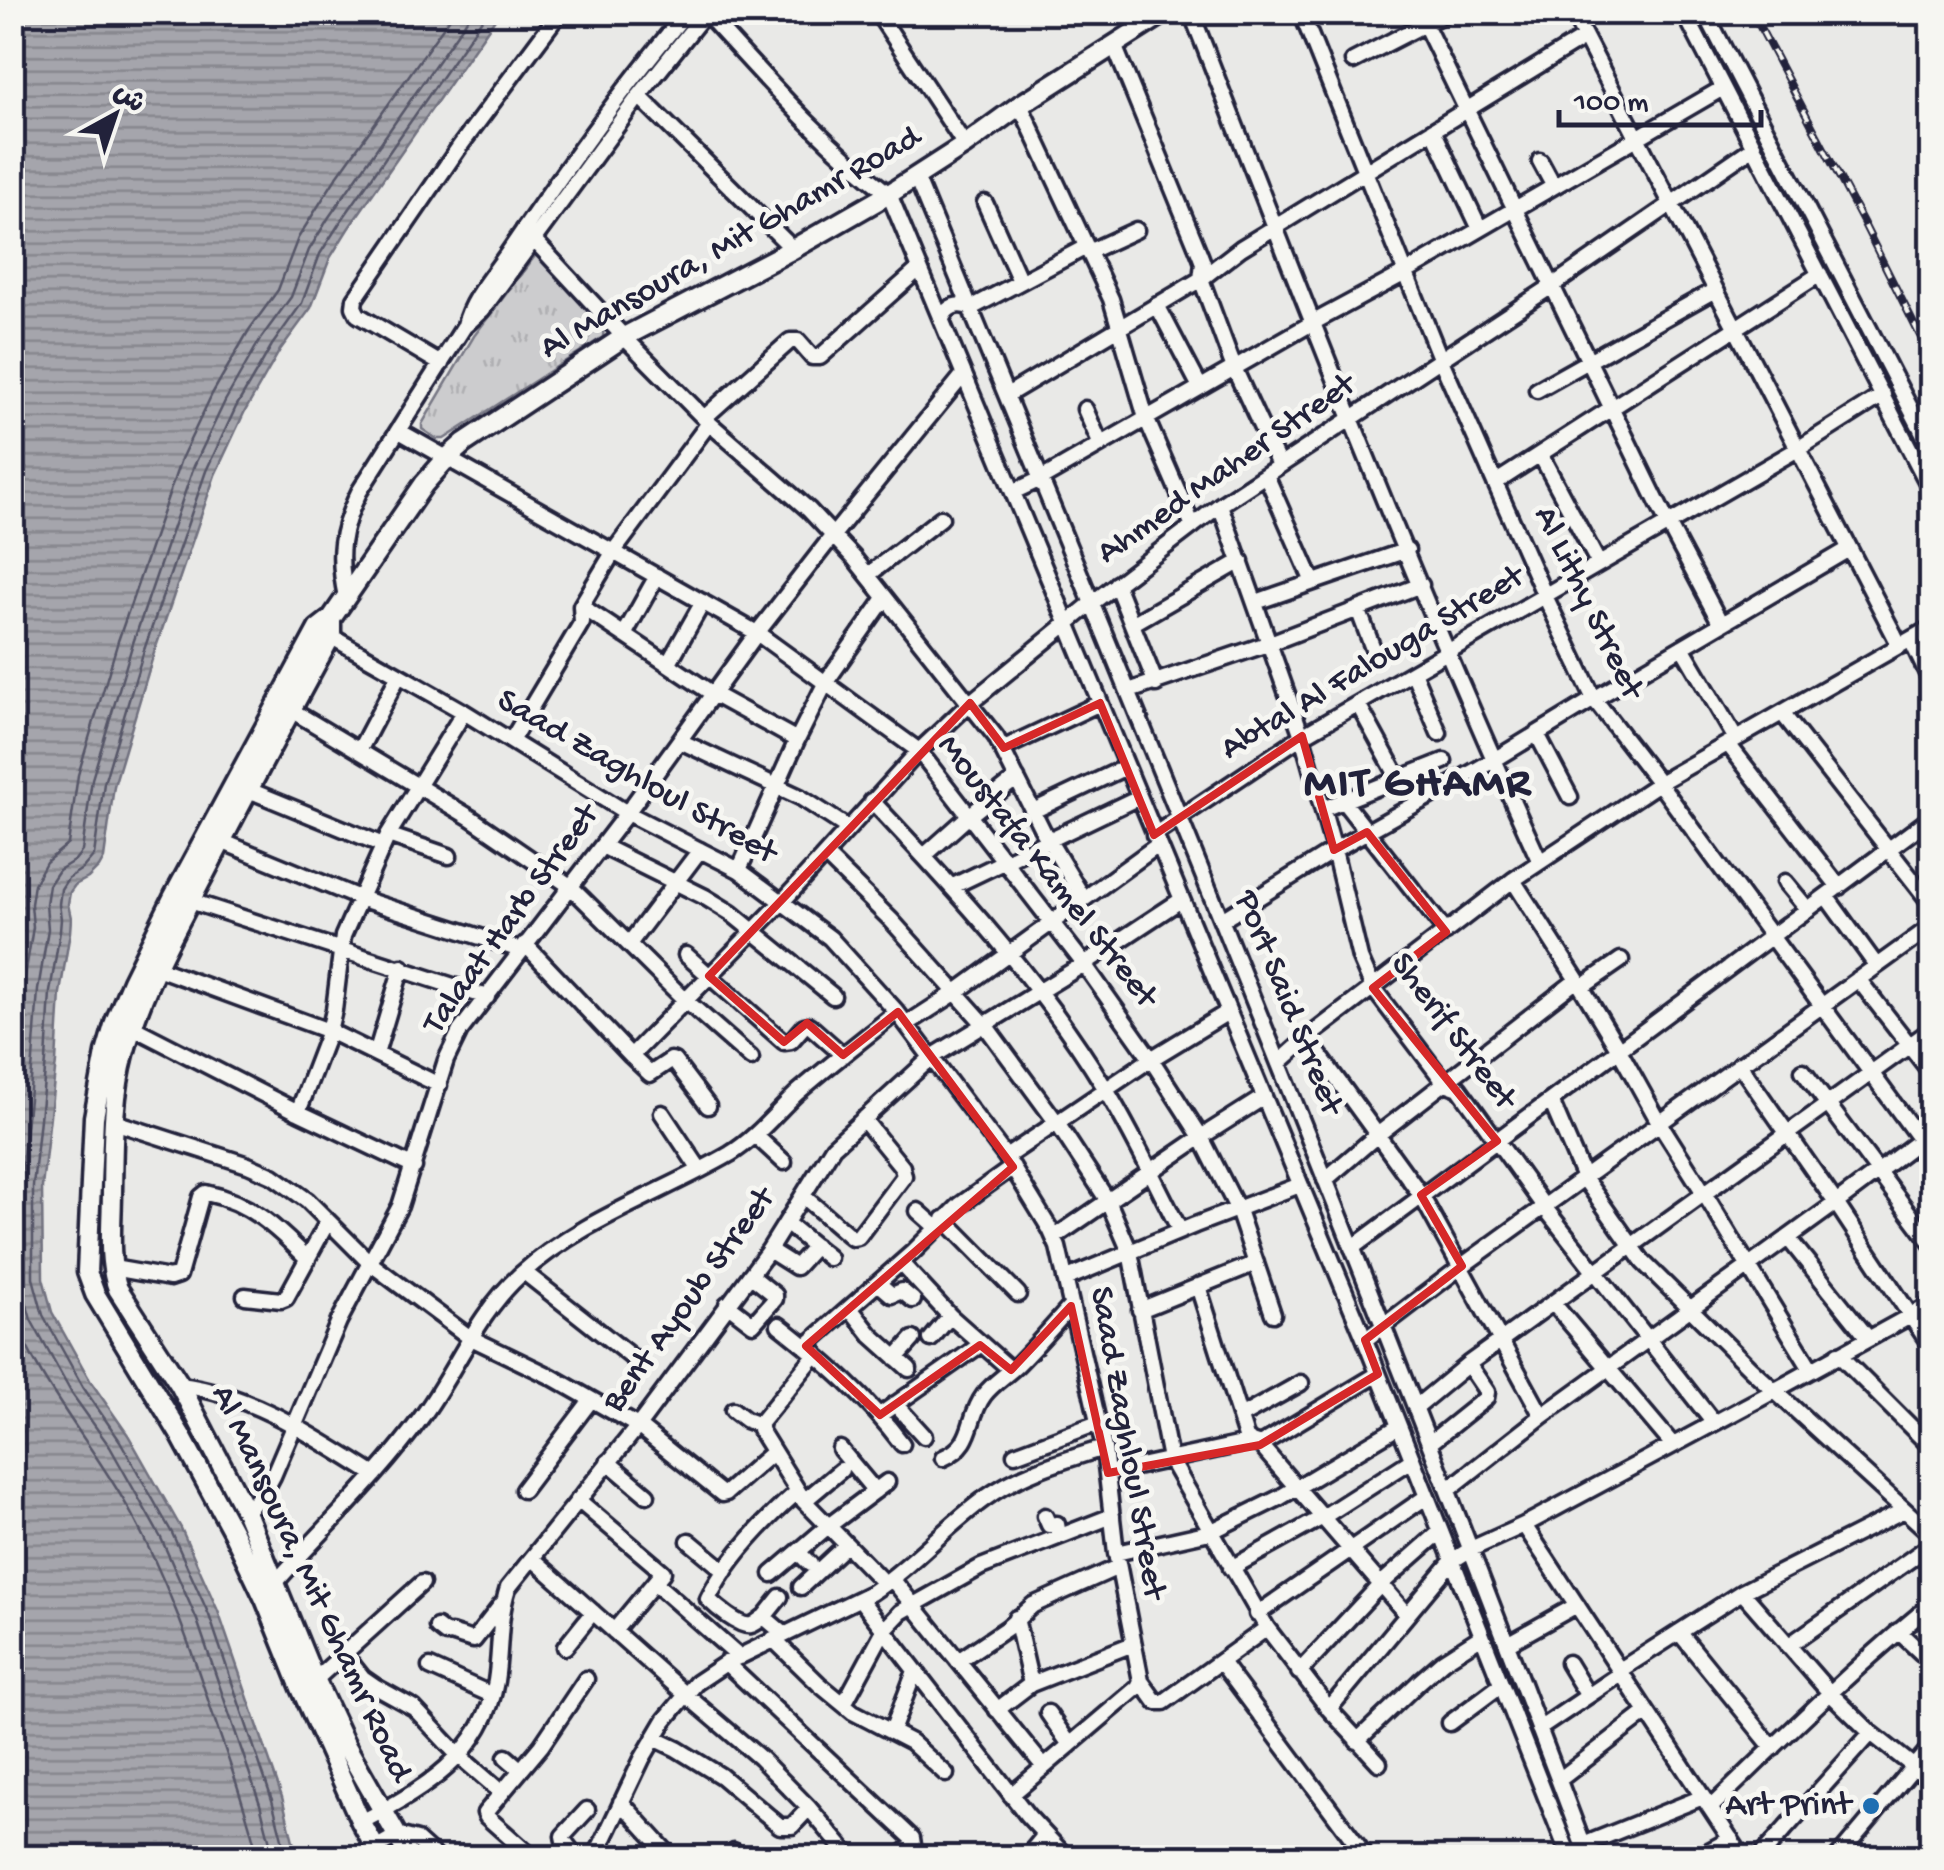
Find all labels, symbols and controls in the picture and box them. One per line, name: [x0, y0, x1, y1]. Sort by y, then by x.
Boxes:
north arrow: [65, 65, 165, 165]
scale bar: [1559, 65, 1762, 127]
text: ش: [106, 77, 151, 122]
text: 100 m: [1573, 87, 1649, 122]
street label: Al Mansoura, Mit Ghamr Road: [534, 117, 931, 370]
street label: Ahmed Maher Street: [1090, 364, 1366, 574]
street label: Al Lithy Street: [1523, 500, 1652, 708]
street label: Abtal Al Falouga Street: [1214, 556, 1534, 771]
street label: Saad Zaghloul Street: [489, 681, 786, 876]
street label: Moustafa Kamel Street: [927, 727, 1167, 1019]
district label: MIT GHAMR: [1304, 759, 1532, 812]
street label: Talaat Harb Street: [414, 795, 611, 1044]
street label: Port Said Street: [1223, 884, 1352, 1123]
street label: Sherif Street: [1380, 946, 1526, 1121]
street label: Bent Ayoub Street: [594, 1178, 787, 1422]
street label: Saad Zaghloul Street: [1078, 1284, 1174, 1605]
street label: Al Mansoura, Mit Ghamr Road: [200, 1379, 421, 1791]
place label: Art Print: [1725, 1786, 1854, 1827]
marker: Art Print: [1860, 1795, 1882, 1817]

